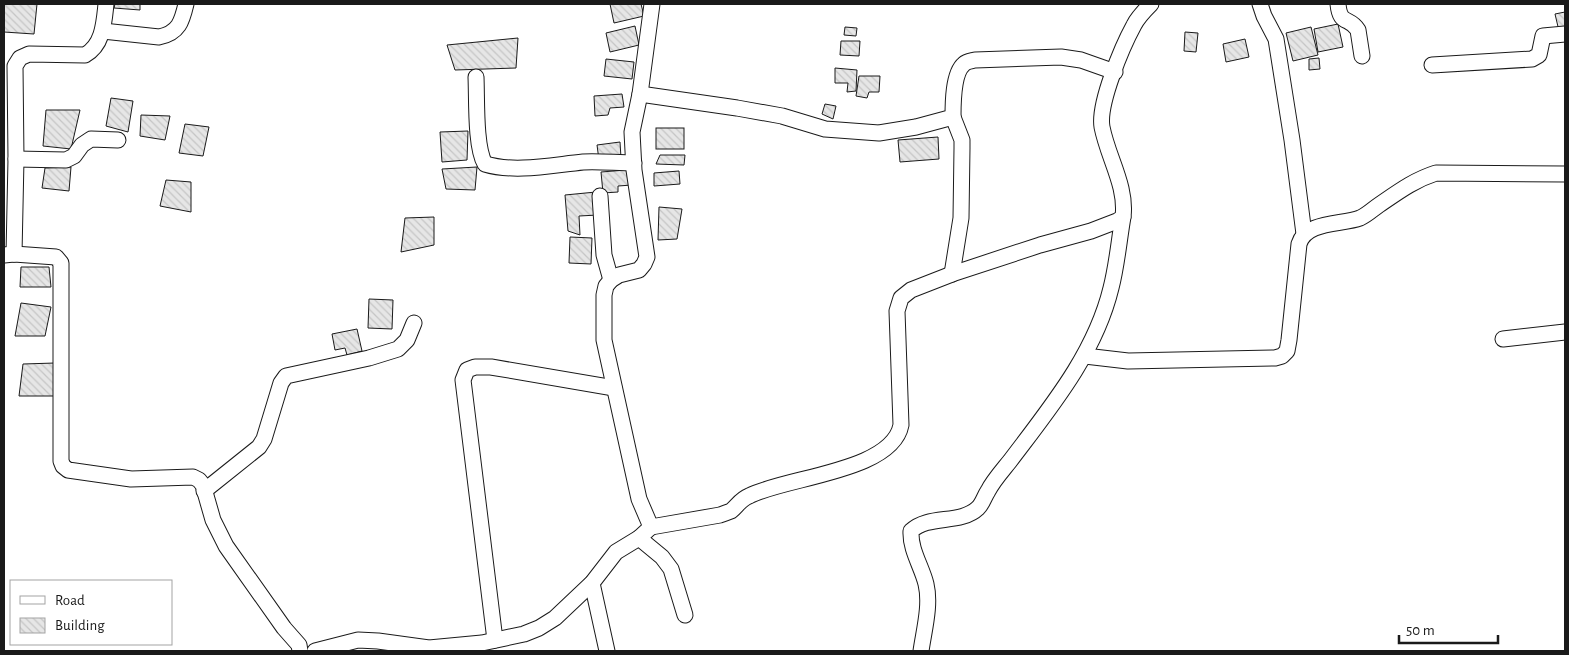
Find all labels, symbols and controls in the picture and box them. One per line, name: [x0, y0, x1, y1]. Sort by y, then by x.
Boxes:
legend: [10, 580, 172, 645]
text: Road: [55, 593, 85, 608]
scale bar: [1399, 612, 1498, 644]
text: Building: [55, 618, 105, 633]
text: 50 m: [1406, 623, 1435, 638]

